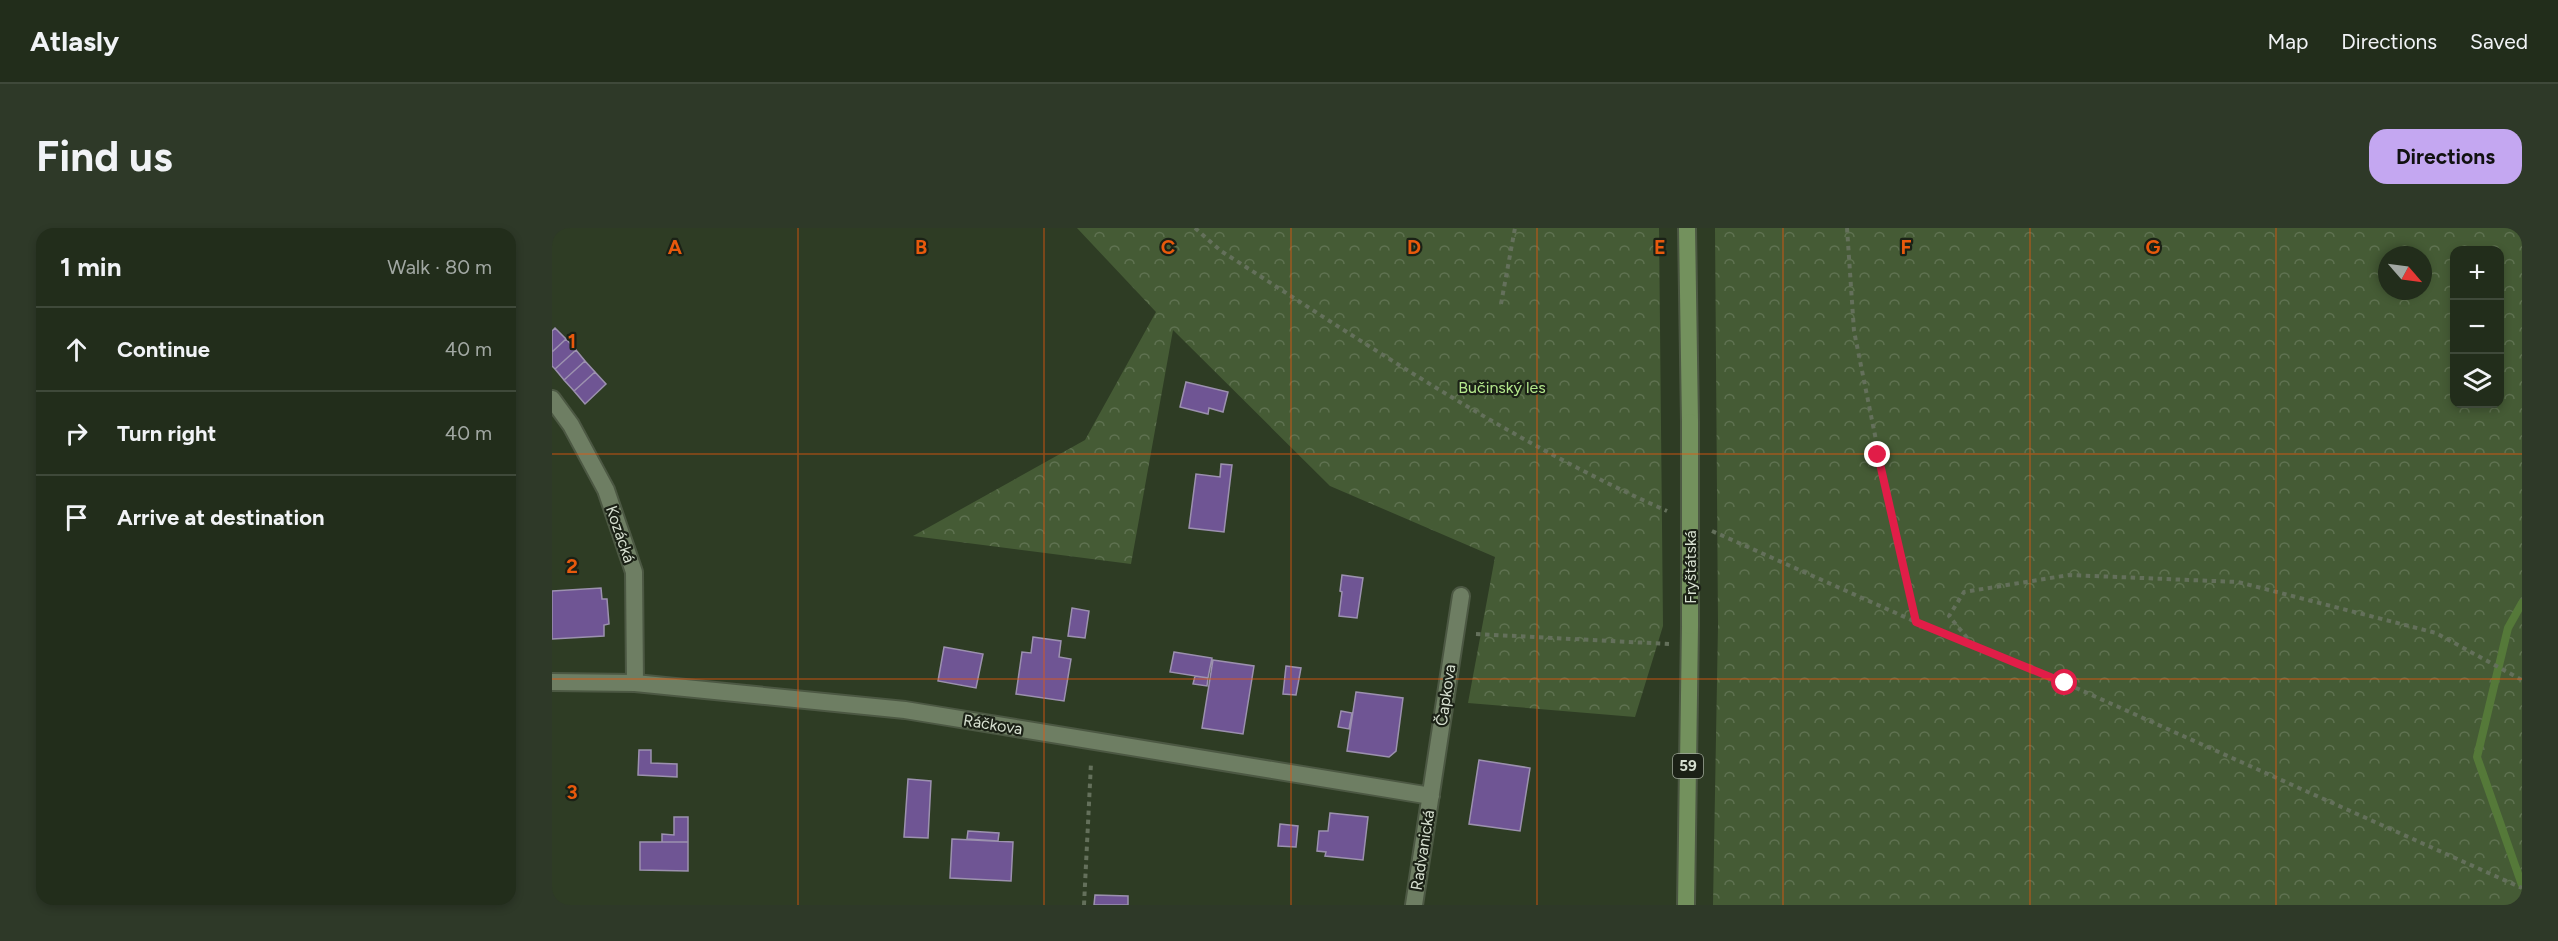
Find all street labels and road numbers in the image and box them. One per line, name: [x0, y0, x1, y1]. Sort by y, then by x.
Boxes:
street label: Kozácká: [602, 503, 639, 565]
street label: Fryštátská: [1681, 530, 1700, 604]
street label: Čapkova: [1432, 663, 1459, 727]
street label: Ráčkova: [962, 710, 1024, 739]
road number: 59: [1673, 754, 1703, 778]
street label: Radvanická: [1407, 809, 1438, 892]

